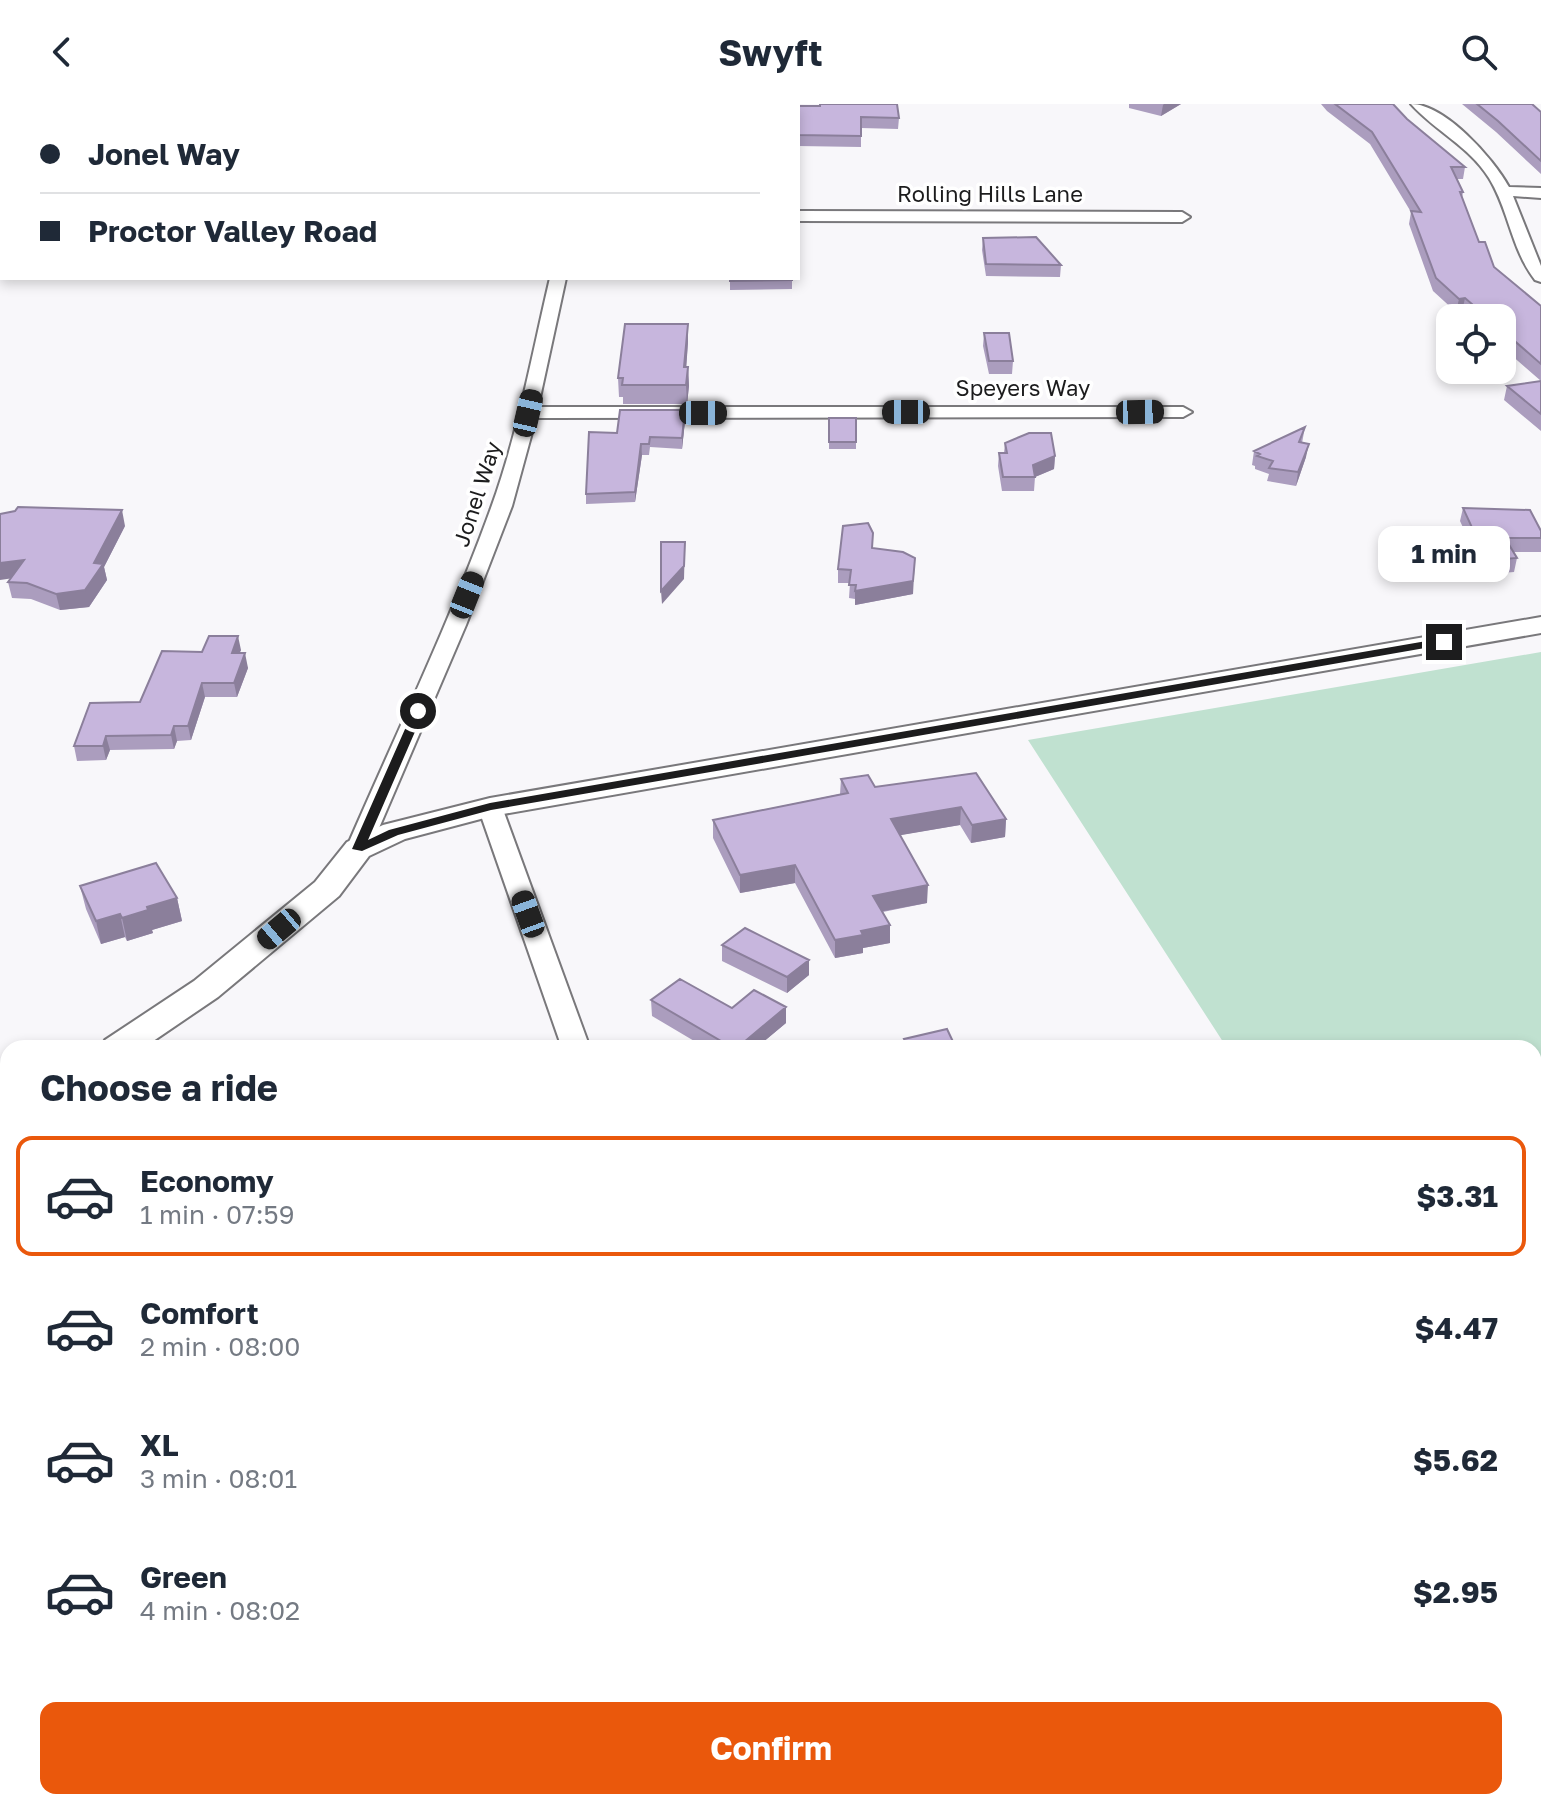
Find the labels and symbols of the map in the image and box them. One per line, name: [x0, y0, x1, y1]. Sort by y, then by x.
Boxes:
street label: Rolling Hills Lane: [897, 180, 1083, 207]
street label: Speyers Way: [956, 374, 1090, 401]
car: [511, 387, 545, 439]
car: [882, 400, 930, 424]
car: [1116, 400, 1164, 424]
car: [679, 401, 727, 425]
street label: Jonel Way: [447, 438, 506, 550]
callout: 1 min: [1378, 526, 1510, 582]
car: [447, 568, 487, 622]
route end: [1426, 624, 1462, 660]
route start: [400, 693, 436, 729]
car: [509, 887, 547, 941]
car: [253, 904, 305, 954]

